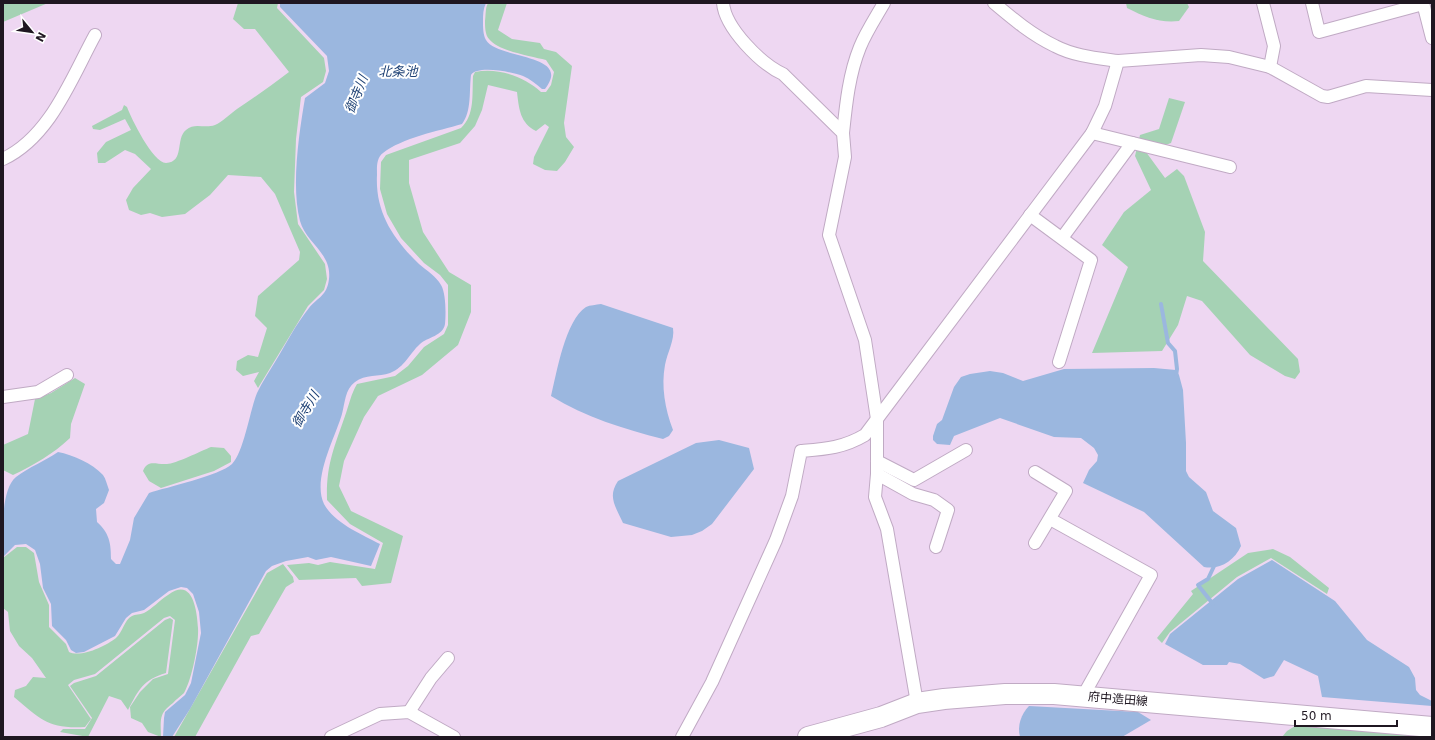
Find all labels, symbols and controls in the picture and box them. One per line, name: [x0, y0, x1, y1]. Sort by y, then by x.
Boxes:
north arrow: [12, 12, 52, 52]
text: N: [32, 29, 48, 44]
water label: 北条池: [378, 64, 419, 79]
water label: 御寺川: [342, 71, 371, 115]
water label: 御寺川: [289, 387, 323, 430]
street label: 府中造田線: [1087, 689, 1149, 709]
scale bar: [1295, 702, 1397, 728]
text: 50 m: [1301, 709, 1332, 723]

